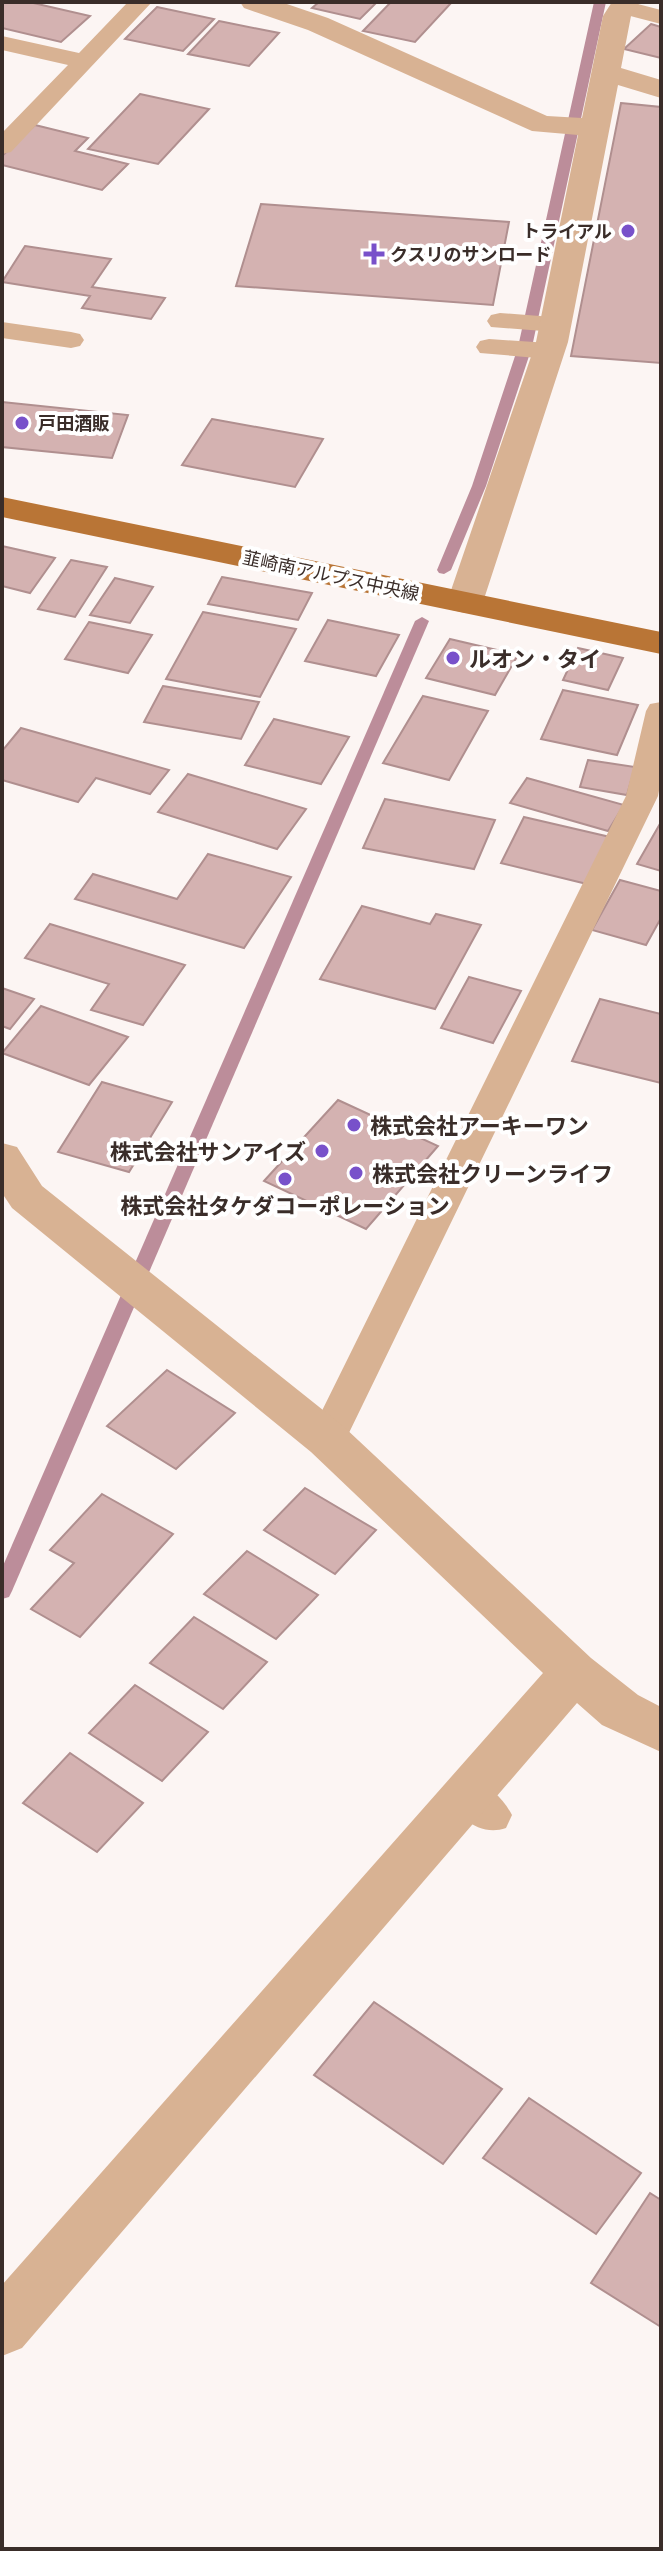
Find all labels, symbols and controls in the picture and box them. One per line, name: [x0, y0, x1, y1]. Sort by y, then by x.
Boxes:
place label: トライアル: [522, 220, 612, 242]
marker: トライアル: [619, 222, 637, 240]
place label: クスリのサンロード: [390, 243, 551, 265]
marker: クスリのサンロード: [365, 245, 383, 263]
place label: 戸田酒販: [38, 412, 110, 434]
marker: 戸田酒販: [13, 414, 31, 432]
street label: 韮崎南アルプス中央線: [241, 546, 421, 604]
place label: ルオン・タイ: [469, 645, 601, 672]
marker: ルオン・タイ: [444, 649, 462, 667]
place label: 株式会社アーキーワン: [370, 1112, 589, 1139]
marker: 株式会社アーキーワン: [345, 1116, 363, 1134]
place label: 株式会社サンアイズ: [110, 1138, 306, 1165]
marker: 株式会社サンアイズ: [313, 1142, 331, 1160]
place label: 株式会社クリーンライフ: [372, 1160, 613, 1187]
marker: 株式会社クリーンライフ: [347, 1164, 365, 1182]
marker: 株式会社タケダコーポレーション: [276, 1170, 294, 1188]
place label: 株式会社タケダコーポレーション: [120, 1192, 450, 1219]

